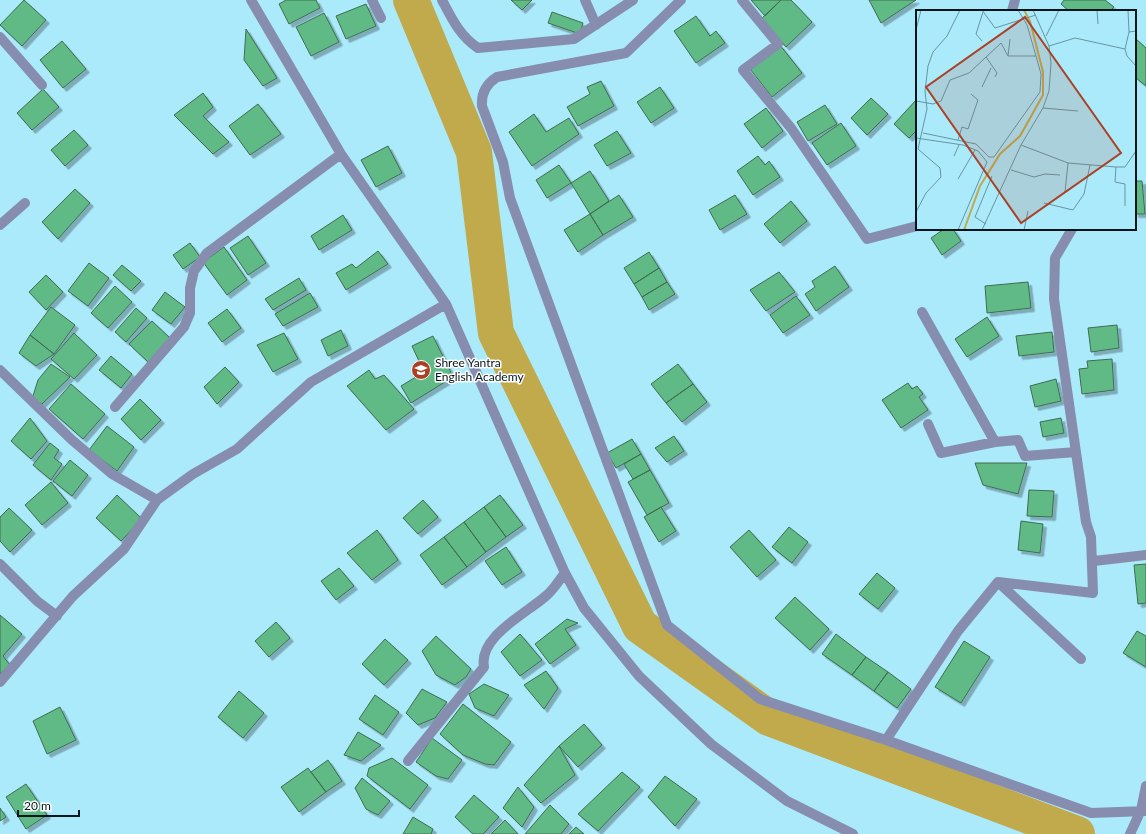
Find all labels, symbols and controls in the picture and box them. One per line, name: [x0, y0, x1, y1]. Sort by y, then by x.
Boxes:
inset map: [916, 10, 1136, 230]
place label: Shree Yantra English Academy: [435, 355, 524, 384]
school or university icon: Shree Yantra English Academy: [410, 359, 432, 381]
scale bar: [18, 792, 79, 818]
text: 20 m: [24, 798, 51, 813]

